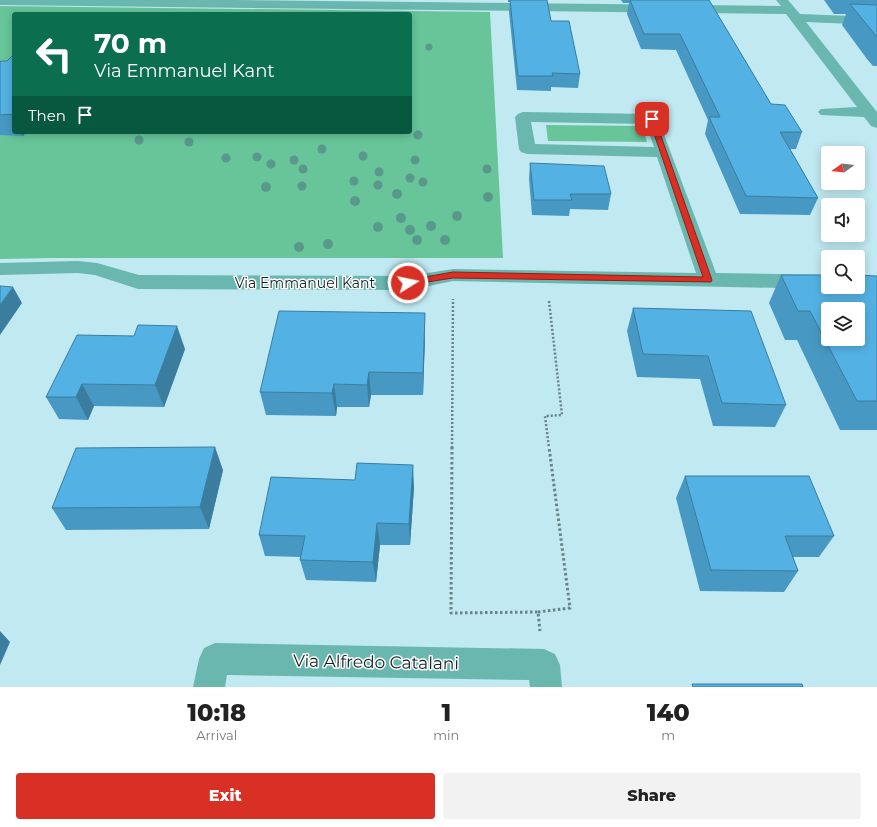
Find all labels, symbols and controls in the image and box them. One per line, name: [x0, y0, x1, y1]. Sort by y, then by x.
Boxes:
text: 70 m: [94, 26, 167, 60]
icon: left: [28, 28, 80, 80]
text: Via Emmanuel Kant: [94, 60, 275, 82]
pin: [635, 102, 669, 136]
icon: arrive: [74, 104, 96, 126]
text: Then: [28, 106, 66, 125]
icon: arrive: [641, 108, 663, 130]
north arrow: [821, 146, 865, 190]
map controls: [821, 146, 865, 346]
button: sound: [821, 198, 865, 242]
button: search: [821, 250, 865, 294]
position arrow: [387, 262, 429, 304]
street label: Via Emmanuel Kant: [235, 274, 376, 292]
button: layers: [821, 302, 865, 346]
street label: Via Alfredo Catalani: [293, 651, 459, 673]
text: 10:18: [187, 698, 246, 727]
text: 1: [442, 698, 451, 727]
text: 140: [647, 698, 690, 727]
text: Arrival: [196, 727, 237, 743]
text: min: [433, 727, 459, 743]
text: m: [661, 727, 675, 743]
button: Exit: [16, 773, 435, 819]
button: Share: [443, 773, 861, 819]

